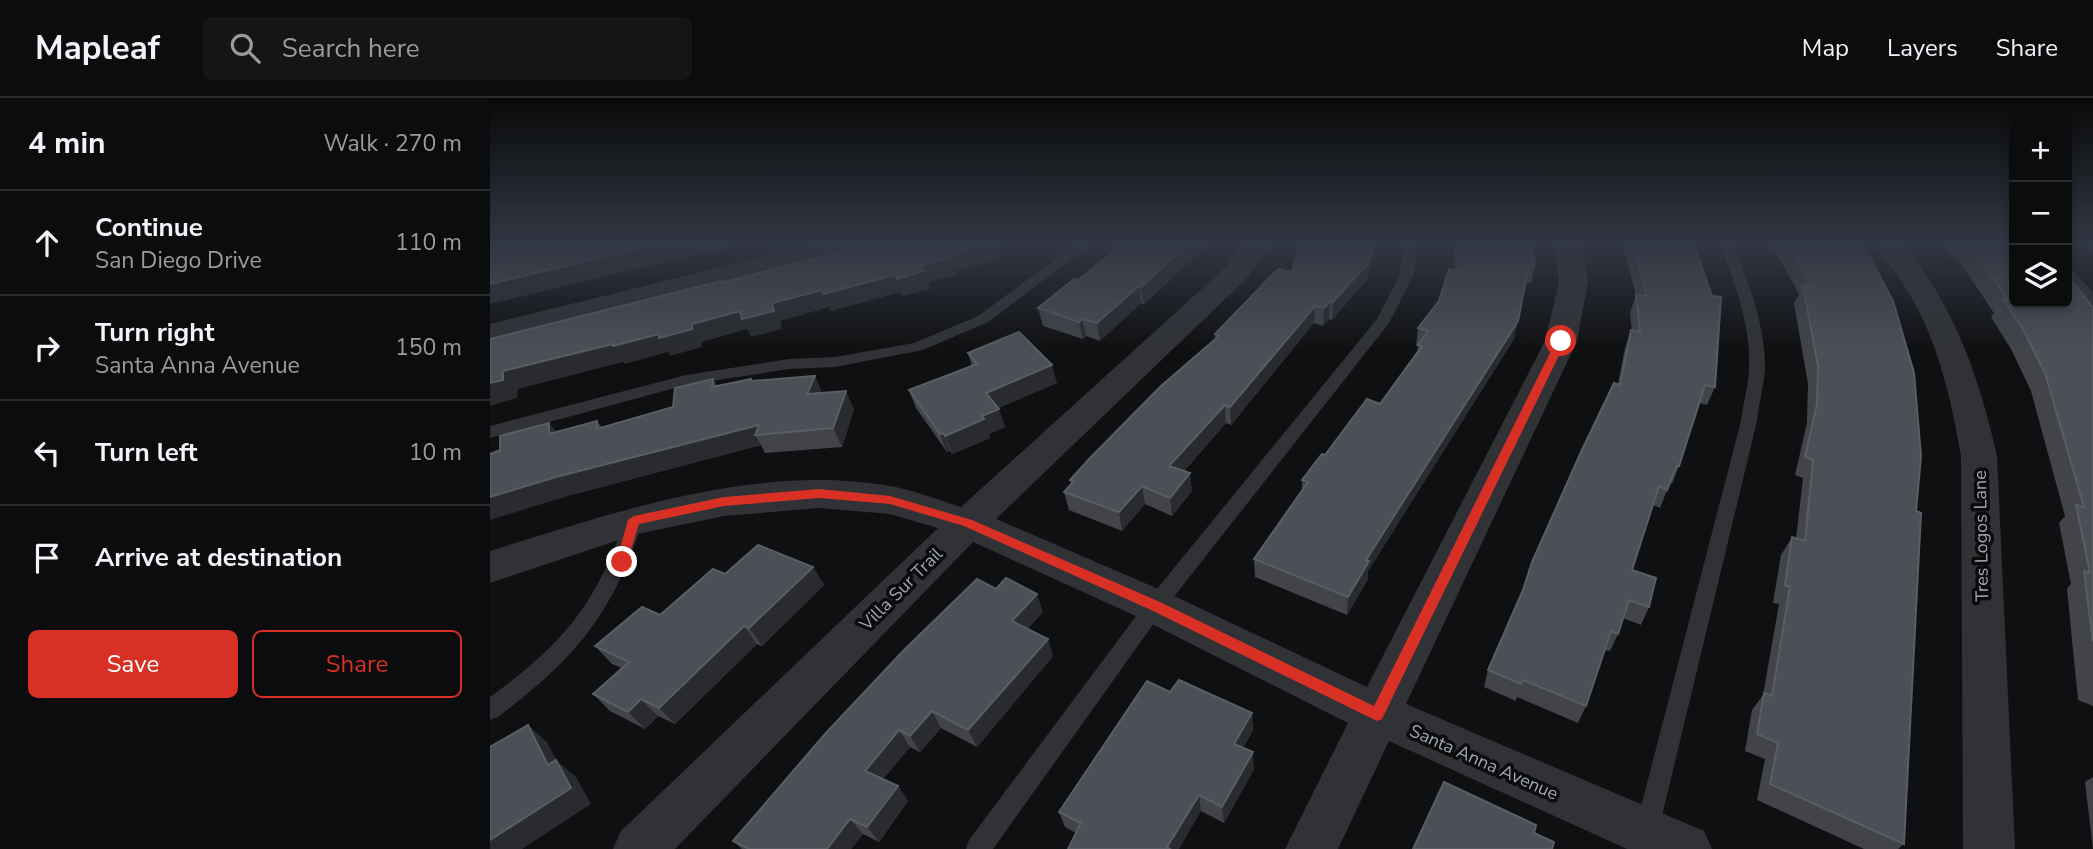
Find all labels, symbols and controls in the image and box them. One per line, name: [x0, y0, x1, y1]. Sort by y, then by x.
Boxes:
search box: [202, 17, 692, 80]
text: Mapleaf: [35, 26, 160, 71]
icon: search: [226, 29, 264, 67]
text: Search here: [282, 31, 420, 66]
text: Map: [1802, 32, 1849, 64]
text: Layers: [1887, 32, 1958, 64]
text: Share: [1996, 32, 2058, 64]
map controls: [2009, 119, 2072, 308]
button: +: [2009, 119, 2072, 182]
text: 4 min: [28, 123, 106, 164]
text: Walk · 270 m: [323, 128, 462, 159]
button: −: [2009, 182, 2072, 245]
text: Continue: [95, 210, 203, 245]
icon: ahead: [28, 224, 66, 262]
text: 110 m: [395, 227, 462, 258]
text: San Diego Drive: [95, 245, 262, 276]
button: layers: [2009, 245, 2072, 308]
text: Turn right: [95, 315, 214, 350]
route start: [1545, 325, 1576, 356]
icon: right: [28, 329, 66, 367]
text: 150 m: [395, 332, 462, 363]
text: Santa Anna Avenue: [95, 350, 300, 381]
icon: left: [28, 434, 66, 472]
text: Turn left: [95, 435, 198, 470]
text: 10 m: [409, 437, 462, 468]
street label: Tres Logos Lane: [1968, 470, 1994, 602]
icon: arrive: [28, 539, 66, 577]
text: Arrive at destination: [95, 540, 342, 575]
street label: Villa Sur Trail: [853, 542, 948, 637]
route end: [606, 546, 637, 577]
button: Save: [28, 630, 238, 698]
button: Share: [252, 630, 462, 698]
street label: Santa Anna Avenue: [1406, 718, 1562, 806]

